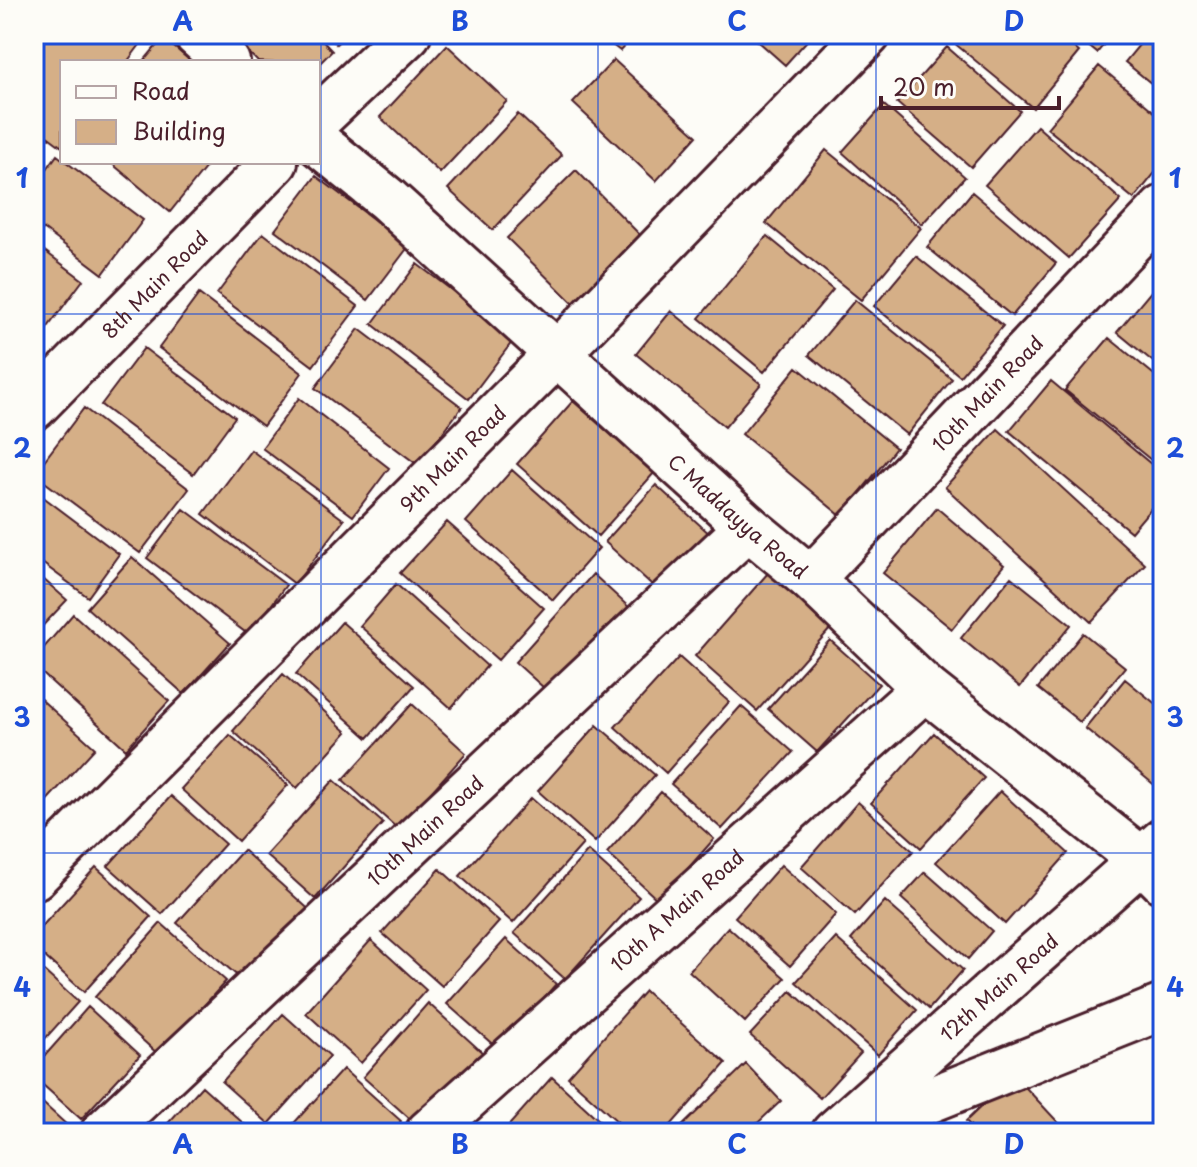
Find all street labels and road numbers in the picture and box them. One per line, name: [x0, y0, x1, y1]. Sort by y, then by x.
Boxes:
street label: 8th Main Road: [94, 224, 215, 345]
street label: 10th Main Road: [925, 328, 1050, 458]
street label: 9th Main Road: [393, 398, 513, 518]
street label: C Maddayya Road: [662, 447, 815, 586]
street label: 10th Main Road: [360, 768, 490, 893]
street label: 10th A Main Road: [603, 842, 750, 978]
street label: 12th Main Road: [933, 926, 1065, 1048]

